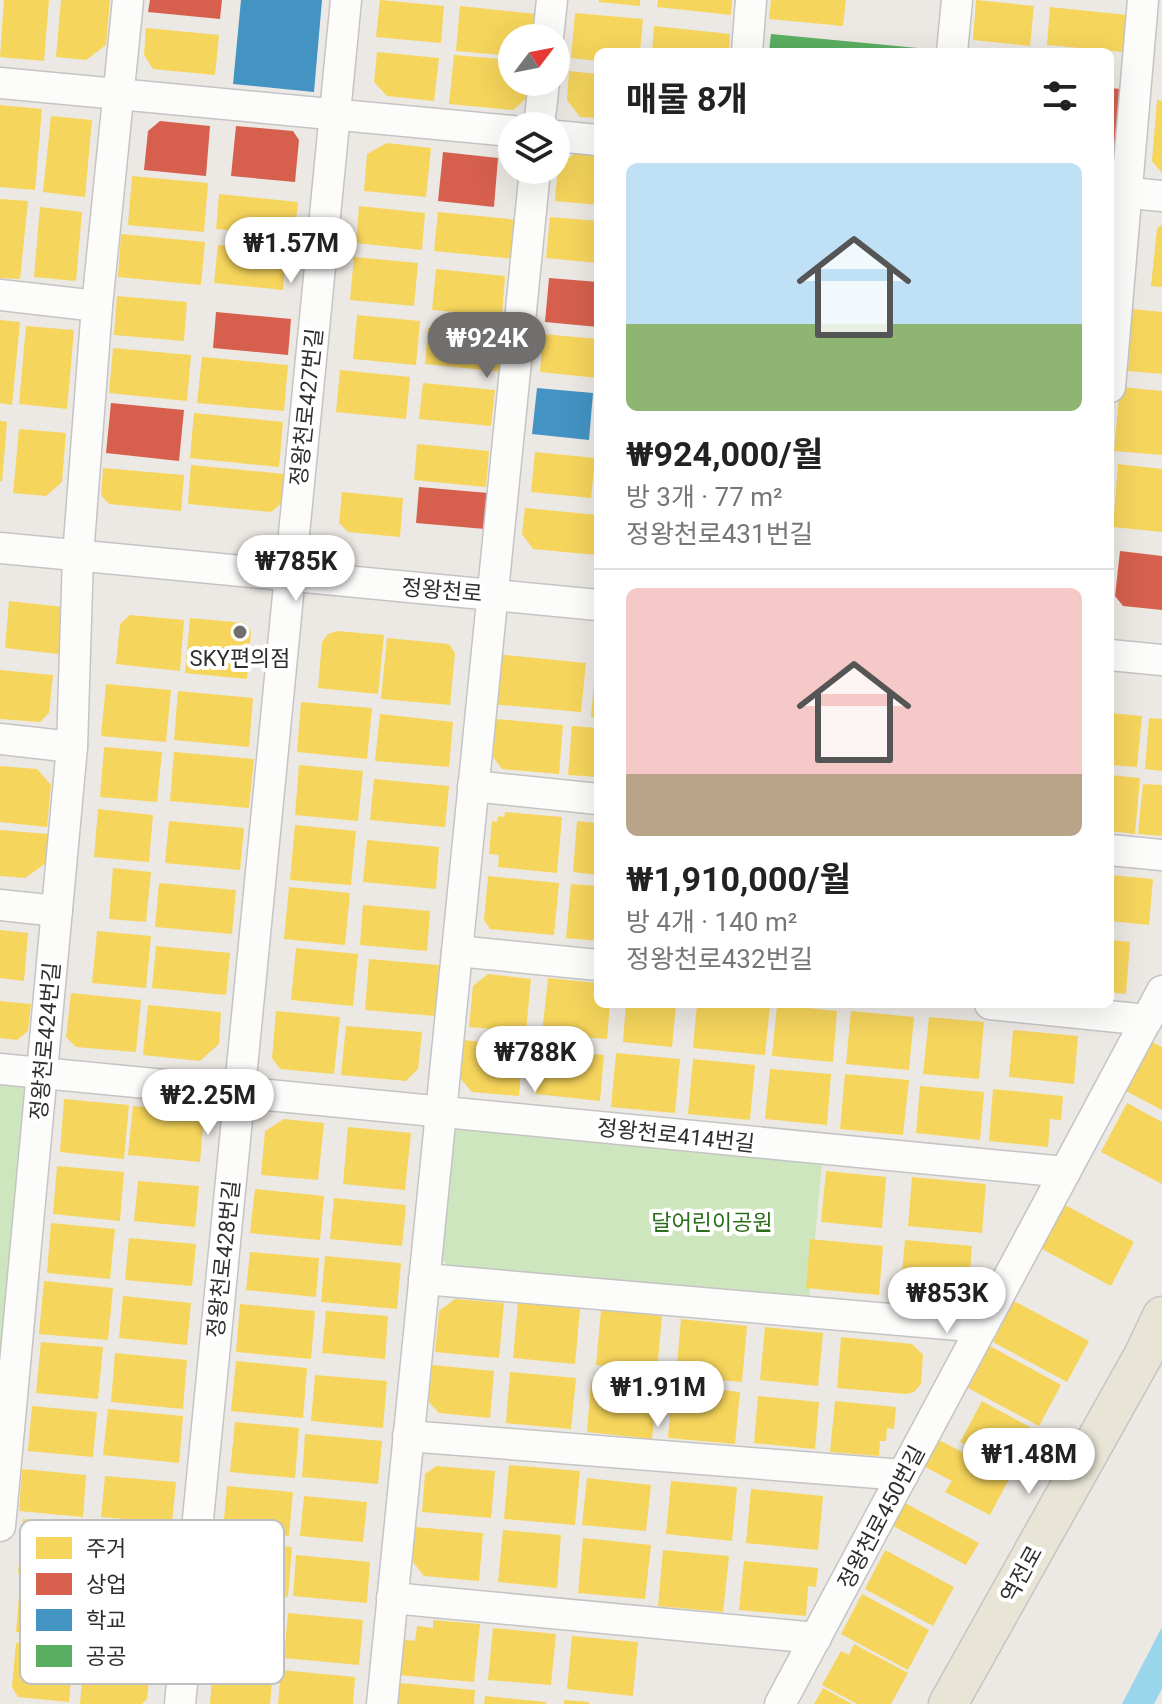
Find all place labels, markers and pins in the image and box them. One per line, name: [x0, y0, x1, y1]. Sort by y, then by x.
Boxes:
pin: ₩1.57M: [226, 217, 356, 285]
pin: ₩924K: [431, 312, 543, 380]
pin: ₩785K: [240, 535, 352, 603]
marker: SKY편의점: [231, 623, 249, 641]
place label: SKY편의점: [190, 646, 290, 671]
pin: ₩788K: [479, 1026, 591, 1094]
pin: ₩2.25M: [143, 1069, 273, 1137]
pin: ₩853K: [891, 1267, 1003, 1335]
pin: ₩1.91M: [593, 1361, 723, 1429]
pin: ₩1.48M: [964, 1428, 1094, 1496]

